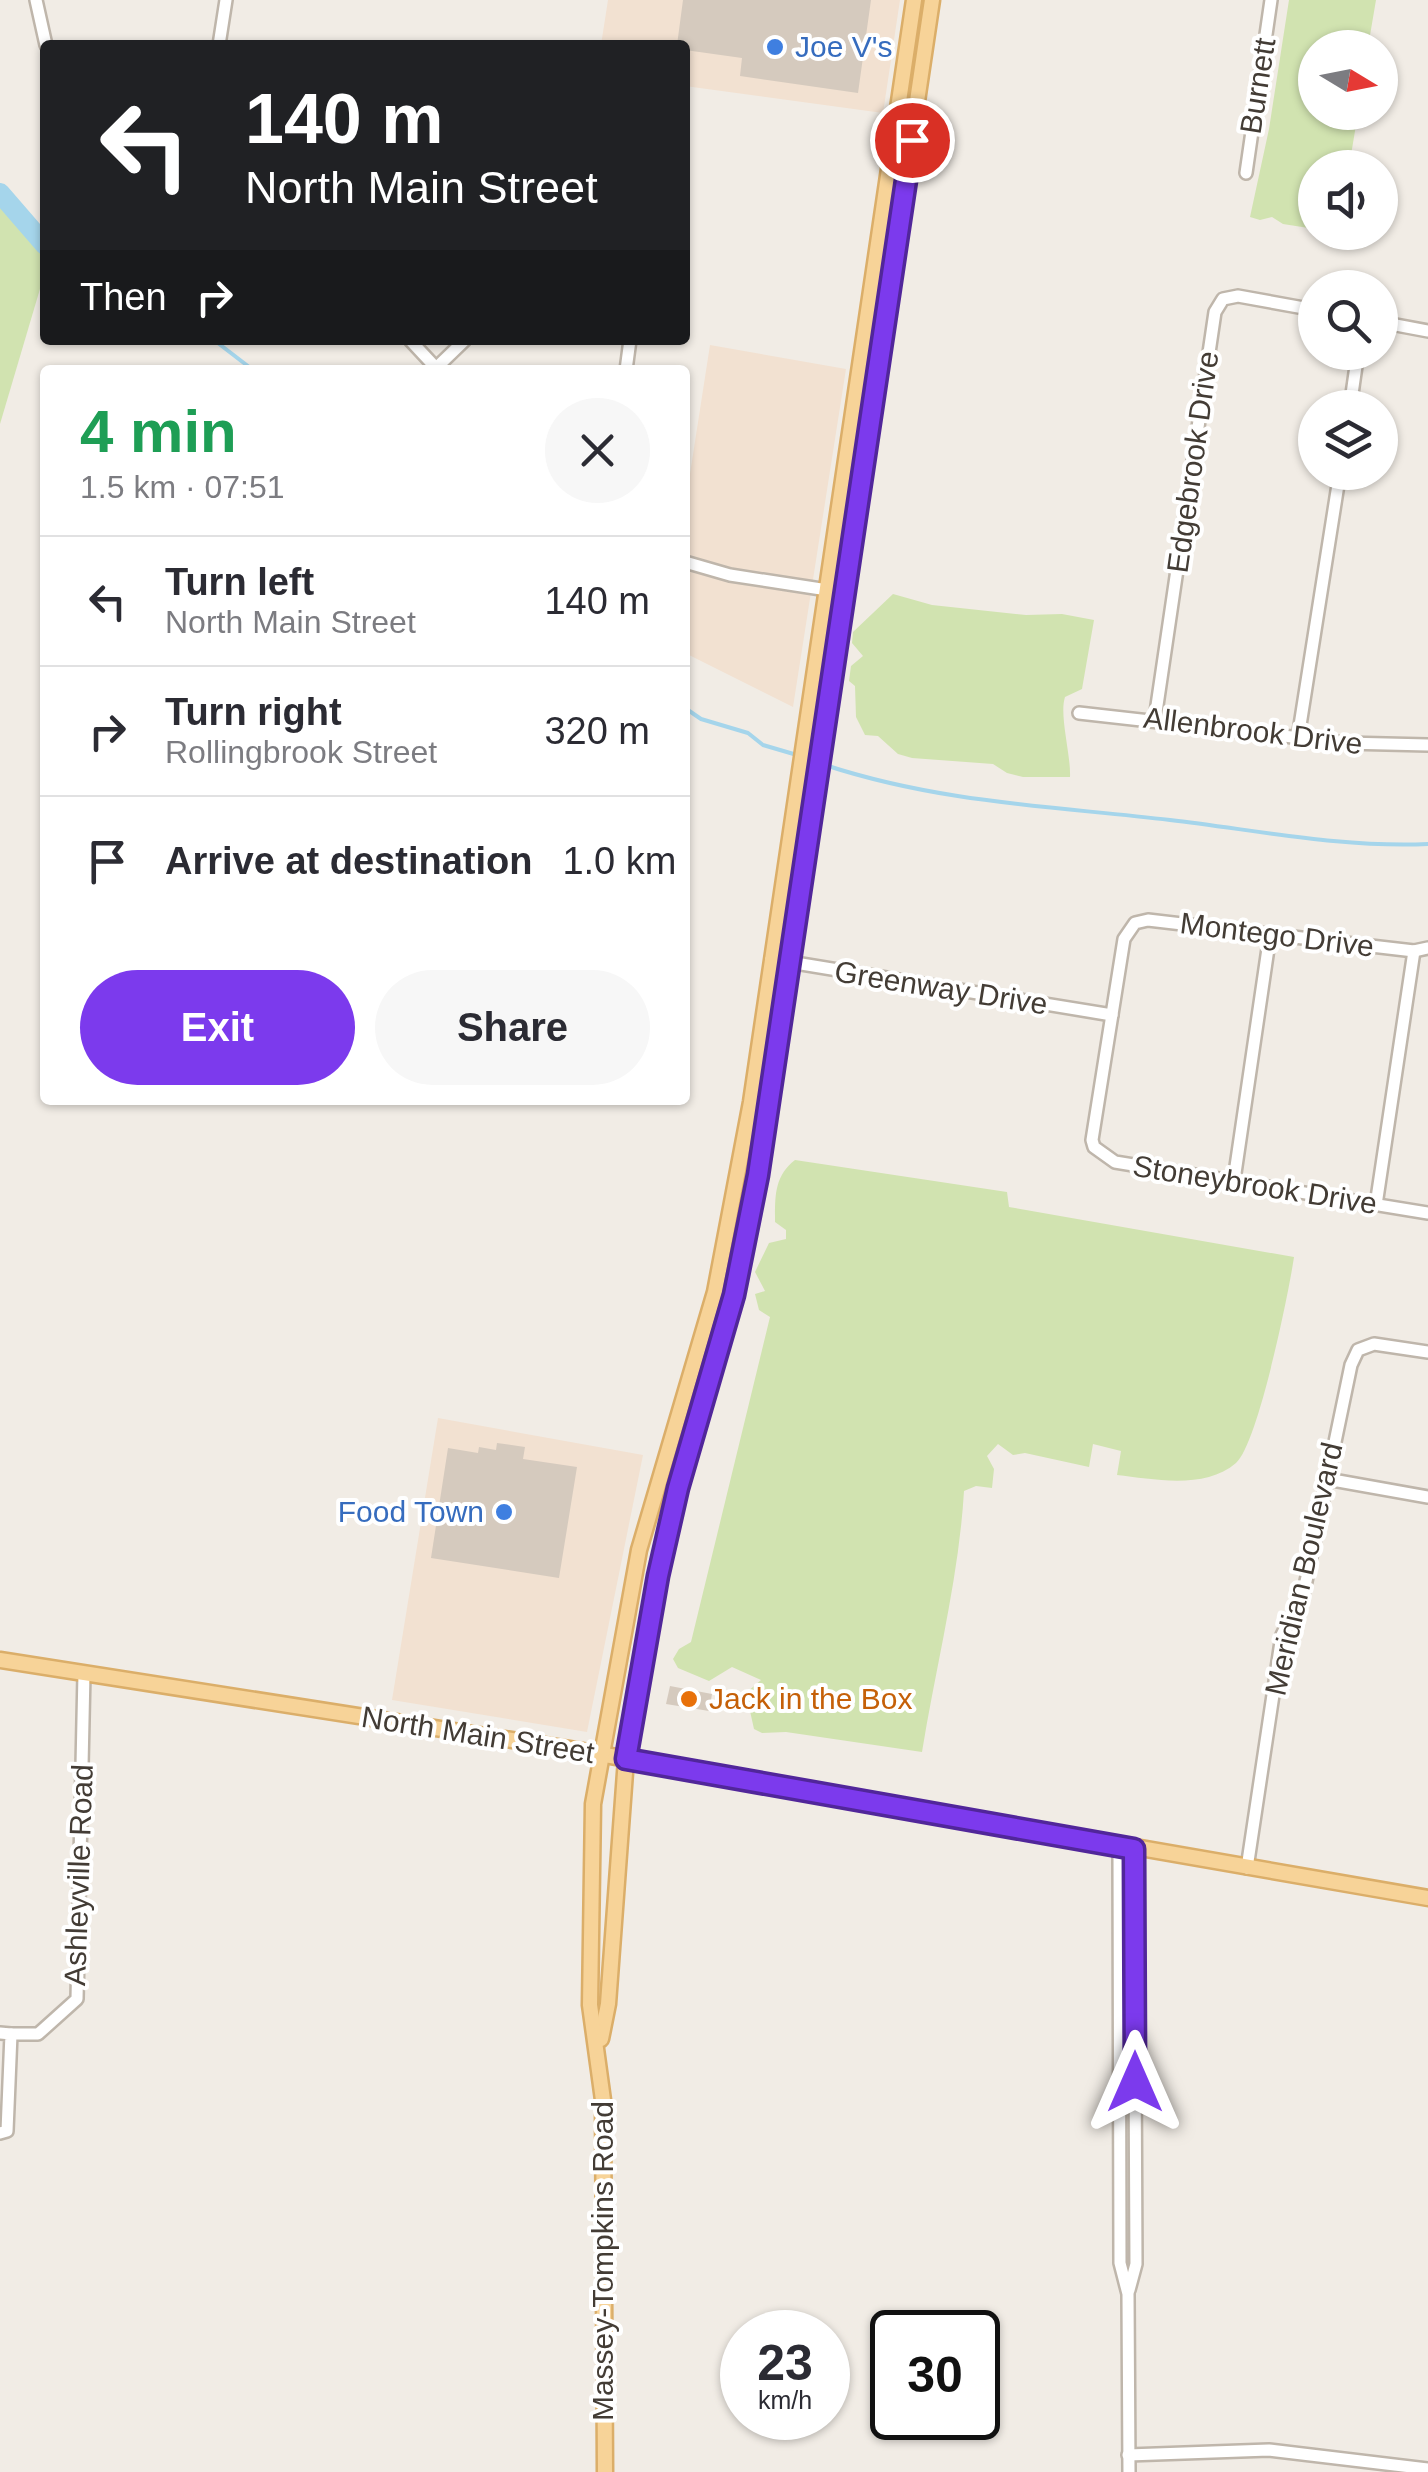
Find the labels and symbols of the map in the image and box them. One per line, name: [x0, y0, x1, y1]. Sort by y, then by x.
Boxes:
place label: Joe V's: [795, 30, 892, 63]
north arrow: [1298, 30, 1398, 130]
street label: Burnett: [1234, 35, 1281, 136]
marker: Joe V's: [764, 36, 786, 58]
pin: [870, 98, 955, 183]
street label: Edgebrook Drive: [1161, 349, 1224, 575]
street label: Allenbrook Drive: [1142, 701, 1364, 760]
street label: Montego Drive: [1178, 906, 1376, 963]
street label: Greenway Drive: [832, 954, 1050, 1021]
street label: Stoneybrook Drive: [1131, 1149, 1380, 1220]
street label: Meridian Boulevard: [1258, 1439, 1349, 1699]
place label: Food Town: [338, 1495, 484, 1528]
marker: Food Town: [493, 1501, 515, 1523]
place label: Jack in the Box: [709, 1682, 912, 1715]
marker: Jack in the Box: [678, 1688, 700, 1710]
street label: North Main Street: [359, 1700, 597, 1769]
street label: Ashleyville Road: [58, 1764, 99, 1986]
position arrow: [1083, 2030, 1187, 2134]
street label: Massey-Tompkins Road: [586, 2101, 619, 2421]
speed limit sign: 30: [870, 2310, 1000, 2440]

